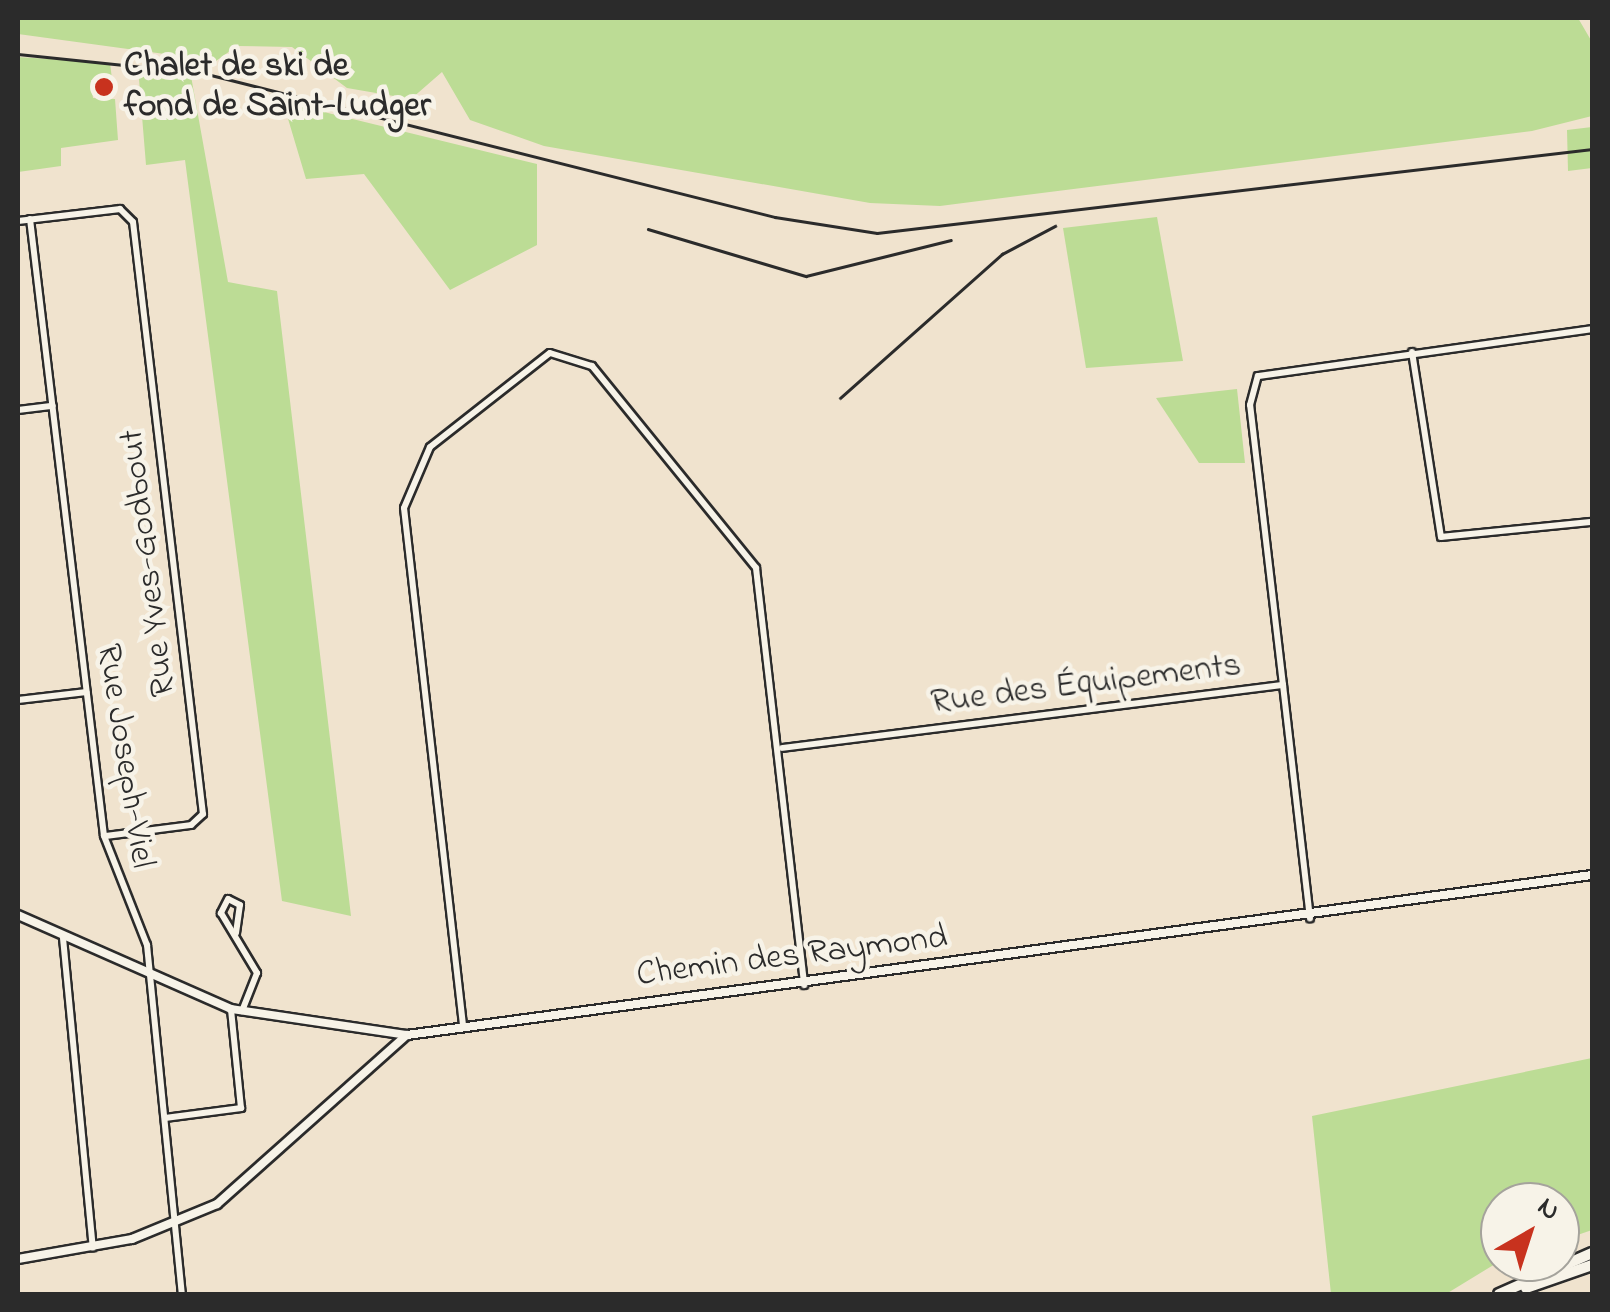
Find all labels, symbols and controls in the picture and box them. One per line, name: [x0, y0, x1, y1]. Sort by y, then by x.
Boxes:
place label: Chalet de ski de fond de Saint-Ludger: [124, 46, 431, 128]
marker: Chalet de ski de fond de Saint-Ludger: [93, 76, 115, 98]
street label: Rue Yves-Godbout: [112, 427, 186, 699]
street label: Rue Joseph-Viel: [86, 641, 162, 871]
street label: Rue des Équipements: [929, 645, 1243, 725]
street label: Chemin des Raymond: [634, 917, 950, 997]
north arrow: [1480, 1182, 1580, 1282]
text: N: [1528, 1188, 1568, 1232]

